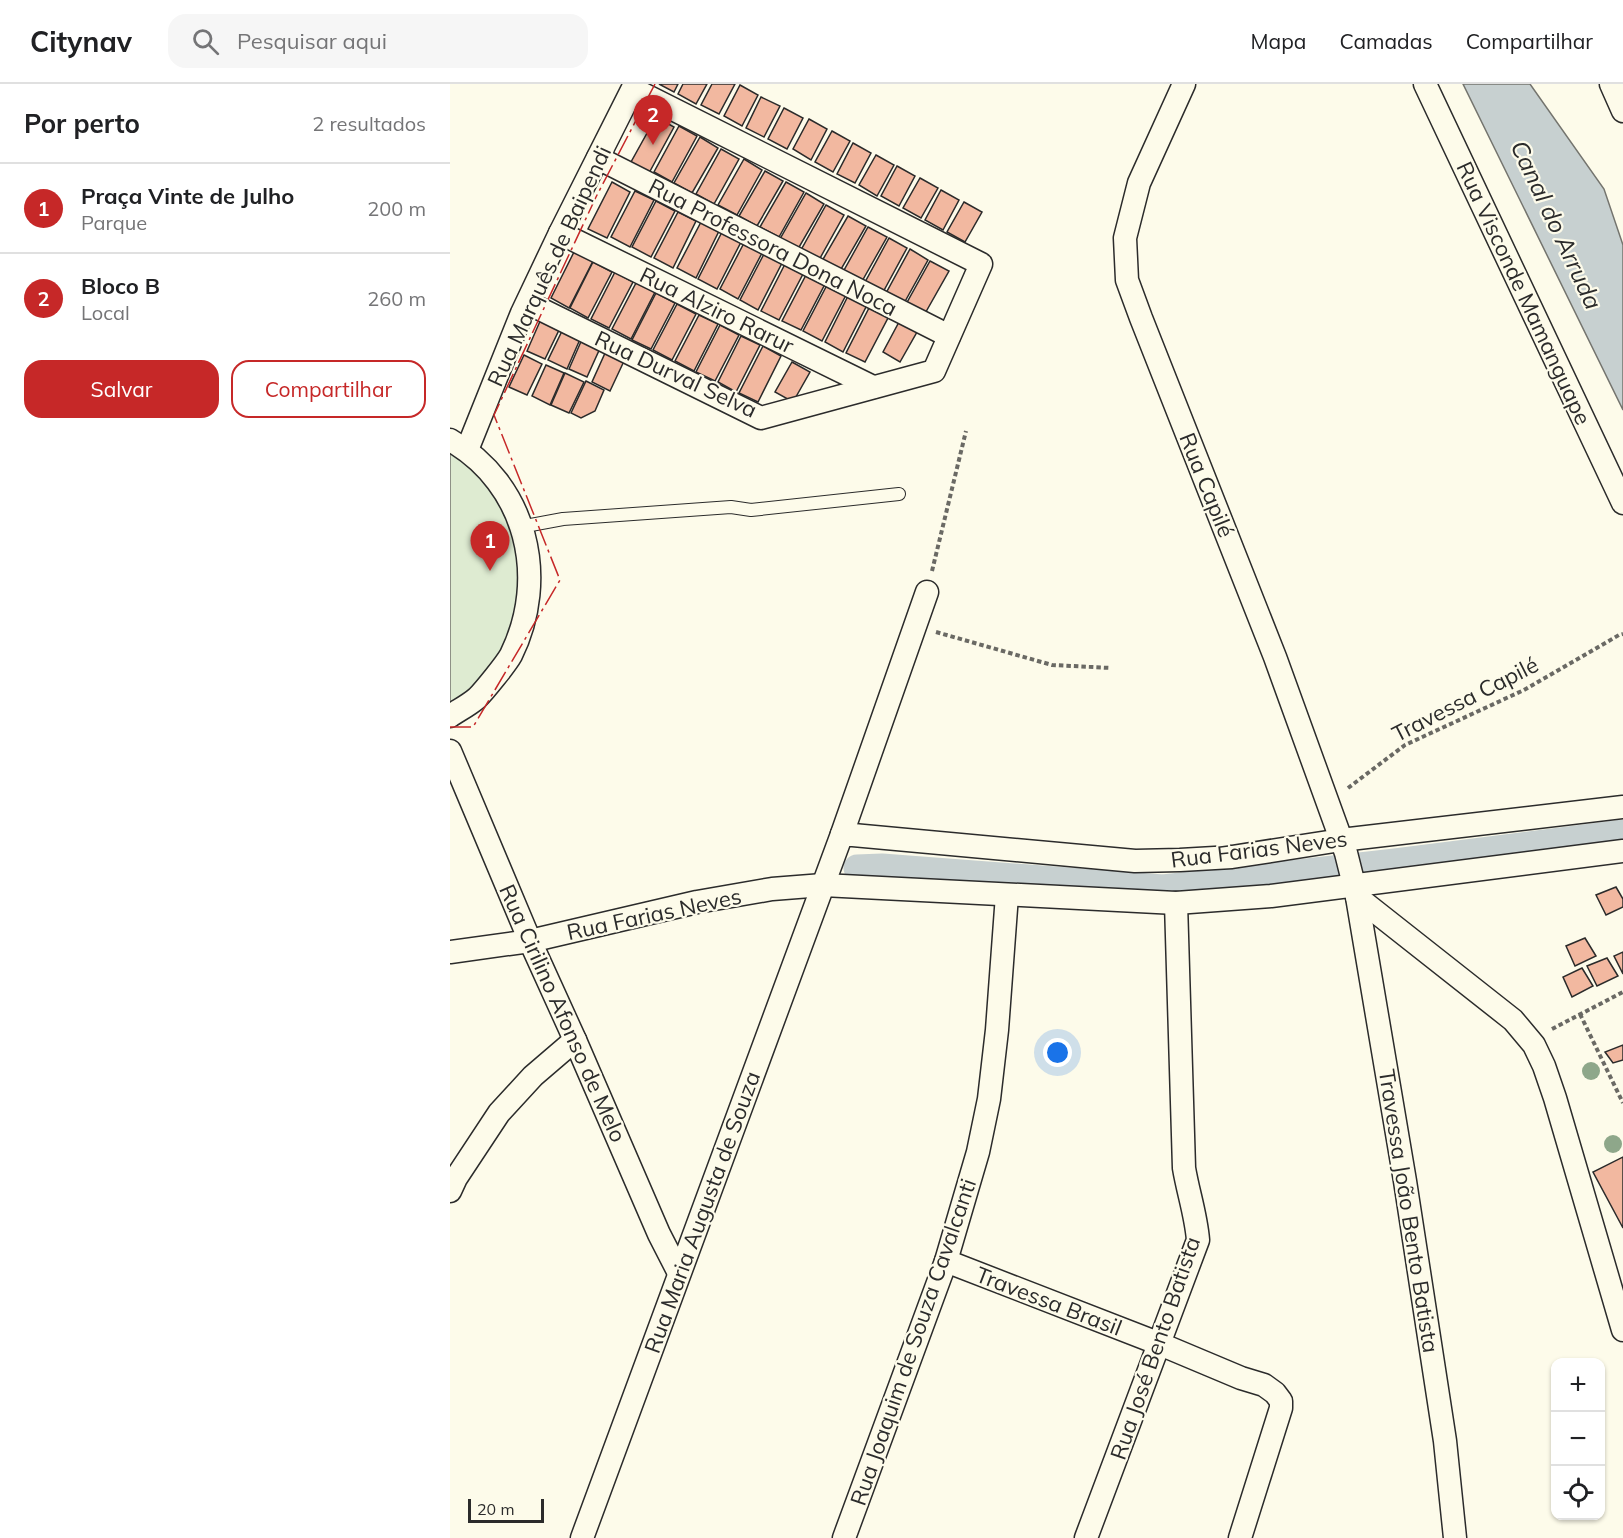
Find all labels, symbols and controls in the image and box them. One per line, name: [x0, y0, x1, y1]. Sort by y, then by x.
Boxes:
search box: [168, 14, 588, 68]
text: Citynav: [30, 24, 132, 59]
icon: search: [189, 25, 222, 58]
text: Pesquisar aqui: [237, 27, 387, 55]
text: Mapa: [1251, 28, 1306, 54]
text: Camadas: [1339, 28, 1433, 54]
text: Compartilhar: [1466, 28, 1593, 54]
pin: 2: [634, 95, 672, 145]
text: Por perto: [24, 107, 140, 140]
text: 2 resultados: [312, 111, 426, 136]
water label: Canal do Arruda: [1505, 135, 1609, 314]
street label: Rua Marquês de Baipendi: [481, 141, 617, 391]
street label: Rua Visconde Mamanguape: [1451, 157, 1597, 429]
street label: Rua Professora Dona Noca: [644, 172, 902, 322]
text: Praça Vinte de Julho: [81, 182, 294, 210]
text: 1: [38, 196, 50, 221]
text: 200 m: [367, 196, 426, 221]
text: Parque: [81, 210, 147, 235]
street label: Rua Alziro Rarur: [635, 261, 799, 359]
text: Bloco B: [81, 272, 160, 300]
text: 2: [38, 286, 50, 311]
text: 260 m: [367, 286, 426, 311]
text: Local: [81, 300, 130, 325]
street label: Rua Durval Selva: [590, 324, 762, 424]
button: Salvar: [24, 360, 219, 418]
button: Compartilhar: [231, 360, 426, 418]
street label: Rua Capilé: [1173, 429, 1241, 541]
pin: 1: [470, 522, 510, 571]
street label: Travessa Capilé: [1387, 650, 1543, 748]
street label: Rua Farias Neves: [1169, 824, 1349, 874]
street label: Rua Cirilino Afonso de Melo: [493, 880, 633, 1146]
street label: Rua Farias Neves: [564, 882, 744, 946]
your location: [1043, 1038, 1072, 1067]
street label: Rua Maria Augusta de Souza: [638, 1067, 766, 1357]
street label: Travessa João Bento Batista: [1373, 1067, 1445, 1355]
street label: Rua Joaquim de Souza Cavalcanti: [844, 1175, 982, 1509]
street label: Rua José Bento Batista: [1104, 1233, 1206, 1463]
street label: Travessa Brasil: [972, 1260, 1126, 1342]
map controls: [1551, 1358, 1605, 1520]
button: +: [1551, 1358, 1605, 1412]
button: −: [1551, 1412, 1605, 1466]
button: locate: [1551, 1466, 1605, 1520]
scale bar: [468, 1496, 544, 1524]
text: 20 m: [477, 1499, 514, 1519]

